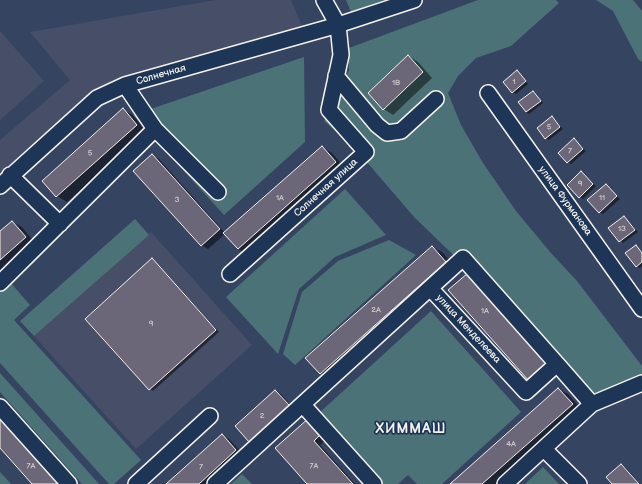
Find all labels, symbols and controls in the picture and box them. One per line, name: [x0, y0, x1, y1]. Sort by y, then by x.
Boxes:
street label: Солнечная: [135, 62, 187, 88]
house number: 1: [512, 77, 516, 87]
house number: 1В: [392, 78, 400, 88]
house number: 5: [547, 122, 551, 132]
house number: 7: [568, 146, 572, 156]
house number: 5: [88, 148, 92, 158]
street label: Солнечная улица: [292, 156, 360, 220]
street label: улица Фурманова: [536, 164, 594, 238]
house number: 9: [578, 179, 582, 189]
house number: 1А: [276, 193, 284, 203]
house number: 11: [599, 193, 605, 203]
house number: 3: [175, 195, 179, 205]
house number: 13: [618, 224, 626, 234]
street label: улица Менделеева: [433, 292, 503, 366]
house number: 2А: [371, 305, 381, 315]
house number: 1А: [481, 306, 489, 316]
house number: 9: [149, 319, 153, 329]
house number: 2: [260, 411, 264, 421]
district label: ХИММАШ: [375, 421, 447, 437]
house number: 4А: [506, 439, 516, 449]
house number: 7А: [27, 461, 35, 471]
house number: 7А: [310, 461, 318, 471]
house number: 7: [199, 462, 203, 472]

